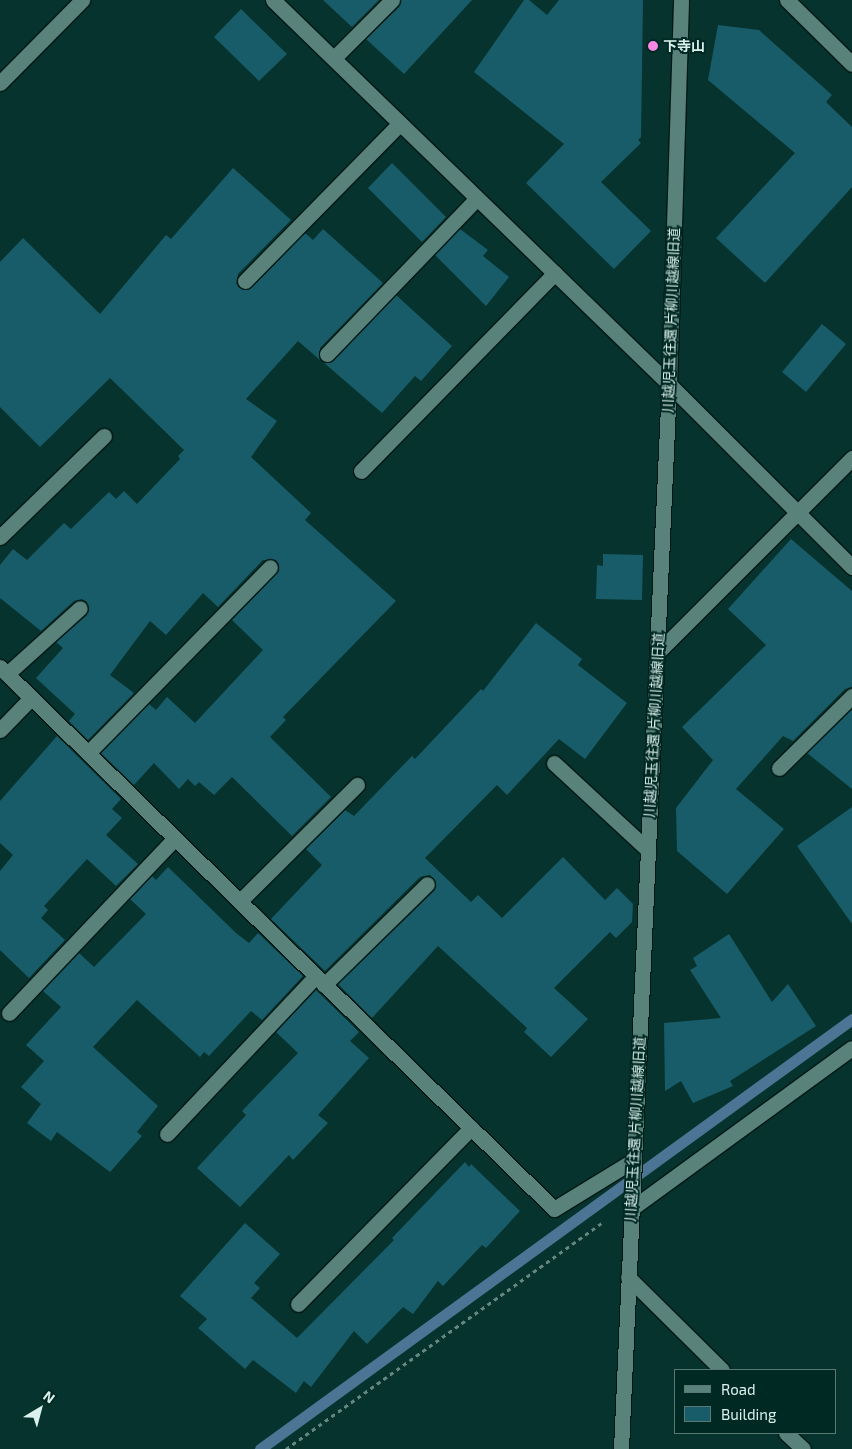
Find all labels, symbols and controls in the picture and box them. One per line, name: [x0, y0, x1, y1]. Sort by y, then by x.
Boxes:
place label: 下寺山: [663, 38, 705, 54]
marker: 下寺山: [647, 40, 659, 52]
street label: 川越児玉往還 片柳川越線旧道: [659, 227, 683, 413]
street label: 川越児玉往還 片柳川越線旧道: [641, 632, 667, 818]
street label: 川越児玉往還 片柳川越線旧道: [622, 1036, 648, 1222]
legend: [674, 1369, 837, 1434]
text: Road: [721, 1380, 756, 1398]
north arrow: [15, 1384, 65, 1434]
text: N: [40, 1387, 58, 1406]
text: Building: [721, 1405, 776, 1423]

